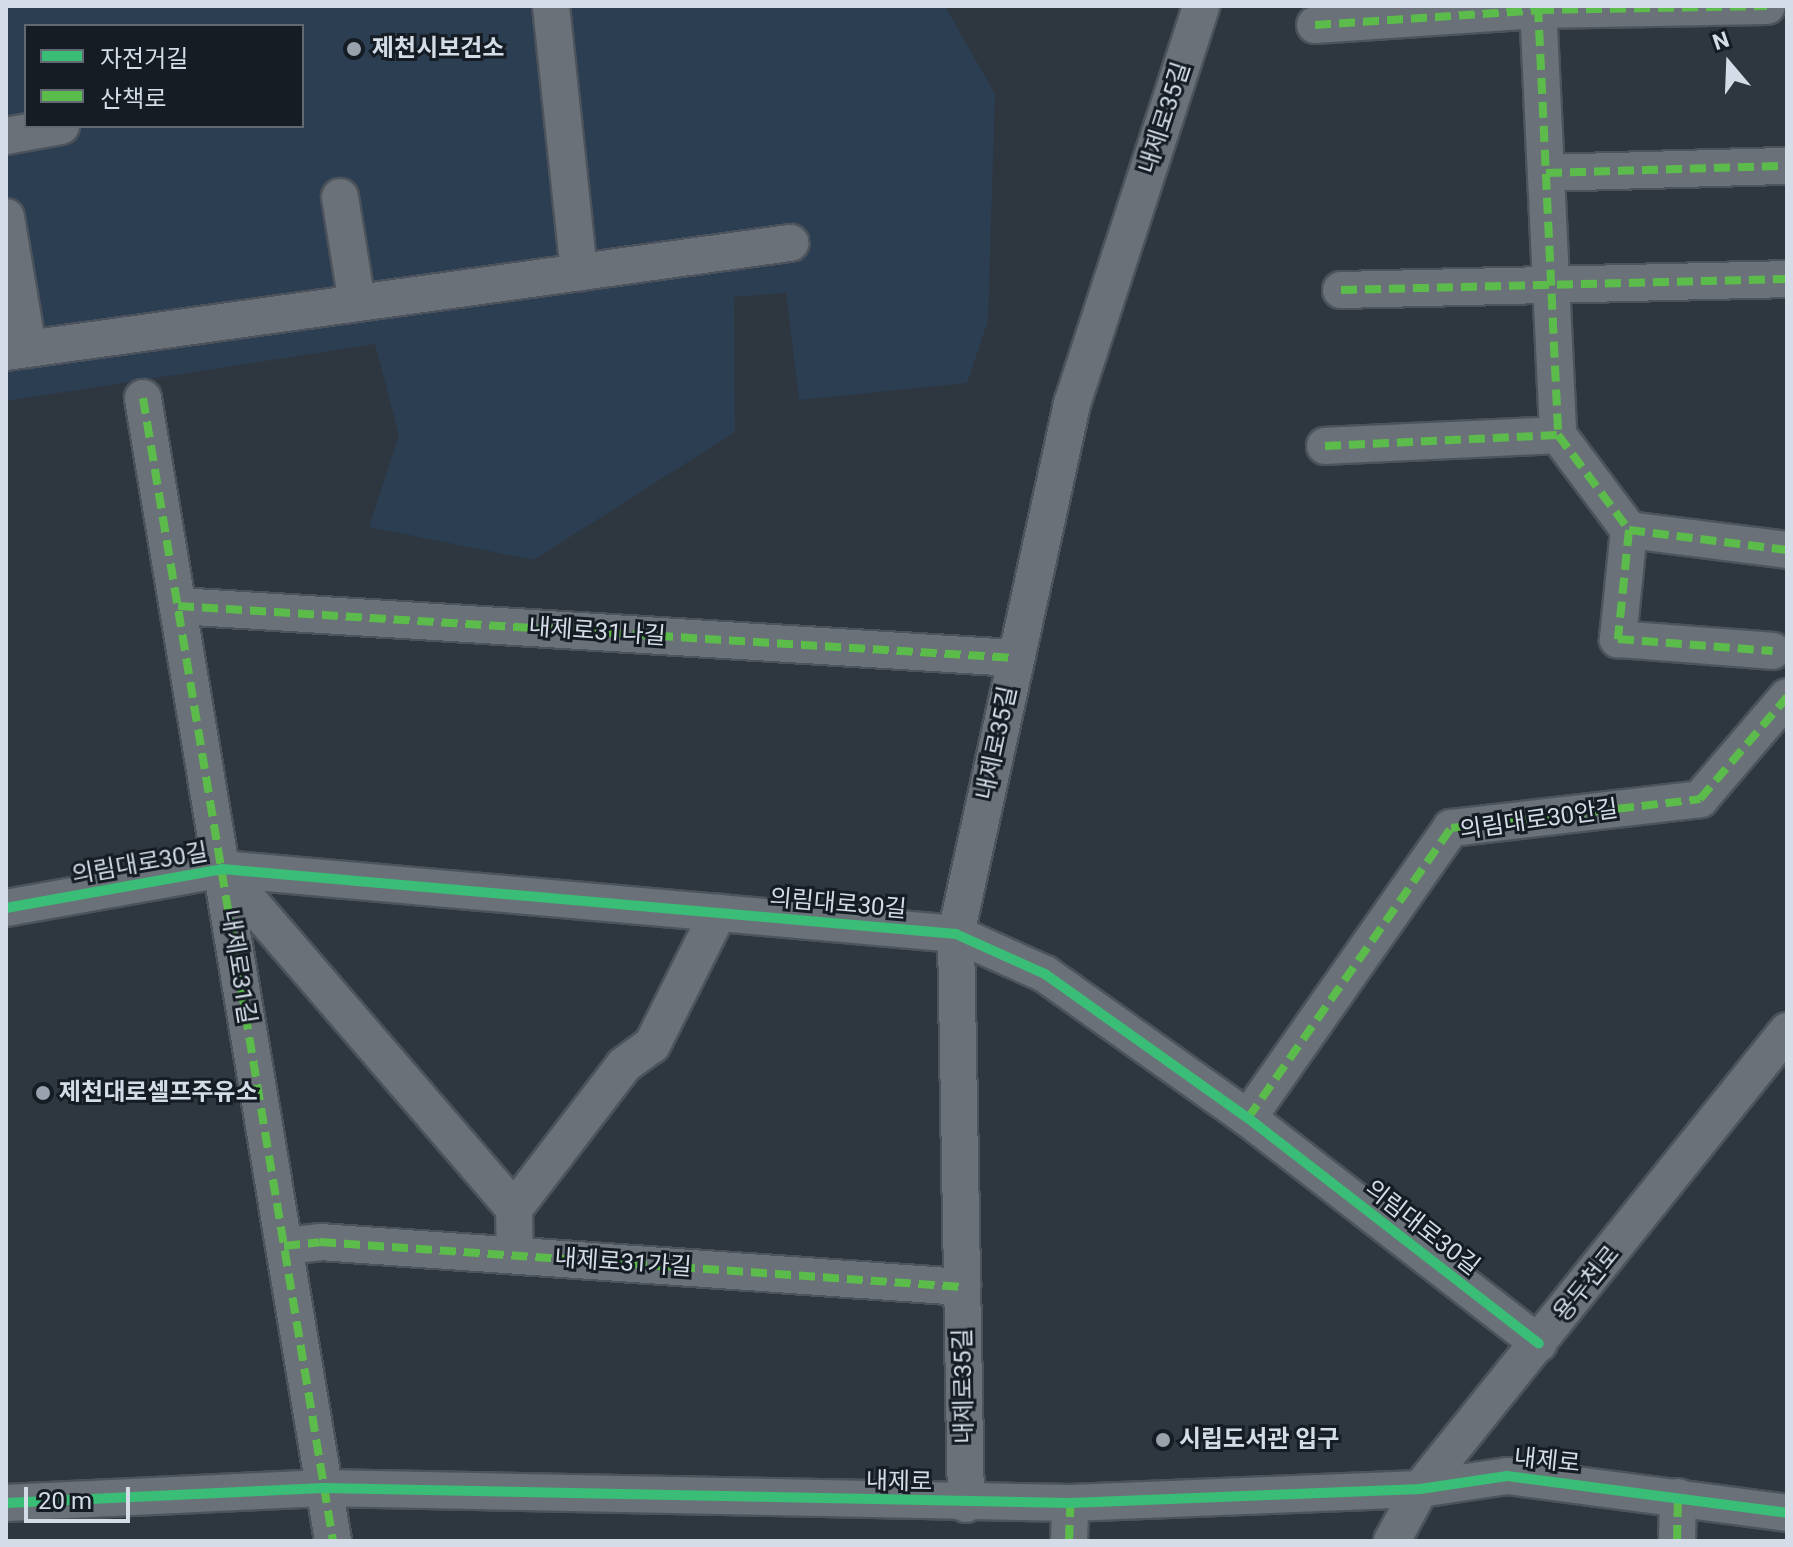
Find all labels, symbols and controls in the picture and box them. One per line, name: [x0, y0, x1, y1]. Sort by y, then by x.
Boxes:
legend: [24, 24, 304, 128]
north arrow: [1689, 24, 1769, 104]
text: N: [1710, 26, 1732, 55]
place label: 제천시보건소: [372, 35, 504, 63]
marker: 제천시보건소: [343, 38, 365, 60]
text: 자전거길: [100, 45, 188, 73]
street label: 내제로35길: [1133, 59, 1197, 177]
text: 산책로: [100, 85, 166, 113]
street label: 내제로31나길: [527, 613, 667, 651]
street label: 내제로35길: [971, 684, 1023, 802]
street label: 의림대로30안길: [1458, 795, 1620, 845]
street label: 의림대로30길: [70, 838, 210, 890]
street label: 의림대로30길: [768, 884, 908, 924]
street label: 내제로31길: [215, 908, 261, 1026]
place label: 제천대로셀프주유소: [59, 1079, 258, 1107]
marker: 제천대로셀프주유소: [34, 1084, 52, 1102]
street label: 의림대로30길: [1359, 1174, 1485, 1282]
street label: 용두천로: [1548, 1241, 1626, 1327]
street label: 내제로31가길: [553, 1244, 693, 1282]
street label: 내제로35길: [949, 1328, 979, 1444]
place label: 시립도서관 입구: [1179, 1426, 1340, 1454]
marker: 시립도서관 입구: [1154, 1431, 1172, 1449]
street label: 내제로: [1513, 1443, 1581, 1479]
street label: 내제로: [866, 1467, 932, 1497]
scale bar: [28, 1471, 134, 1521]
text: 20 m: [38, 1487, 92, 1515]

